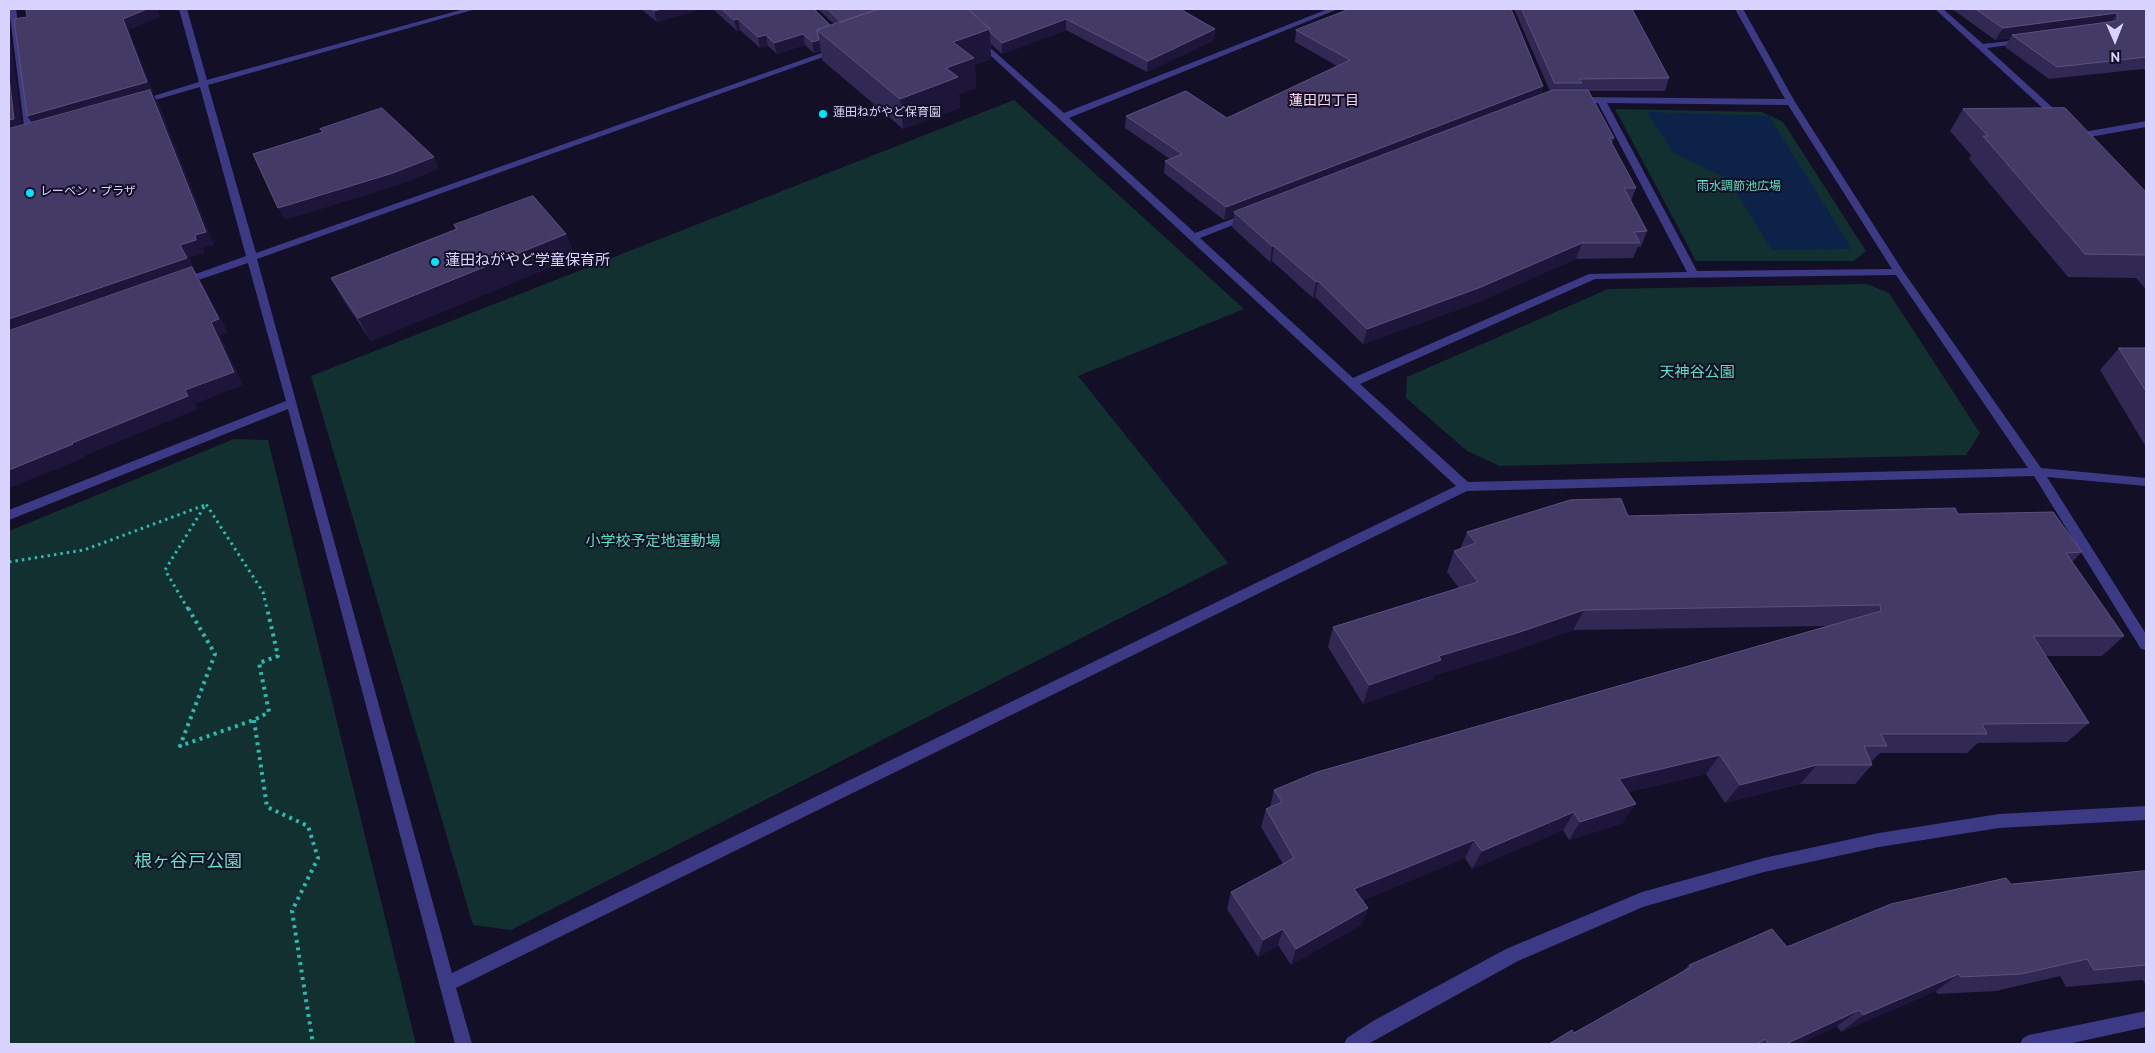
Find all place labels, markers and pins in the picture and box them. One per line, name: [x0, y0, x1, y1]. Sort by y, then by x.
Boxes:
place label: 蓮田ねがやど保育園: [833, 107, 941, 121]
marker: 蓮田ねがやど保育園: [817, 108, 829, 120]
place label: レーベン・プラザ: [40, 186, 136, 200]
marker: レーベン・プラザ: [24, 187, 36, 199]
place label: 蓮田ねがやど学童保育所: [445, 253, 610, 271]
marker: 蓮田ねがやど学童保育所: [429, 256, 441, 268]

